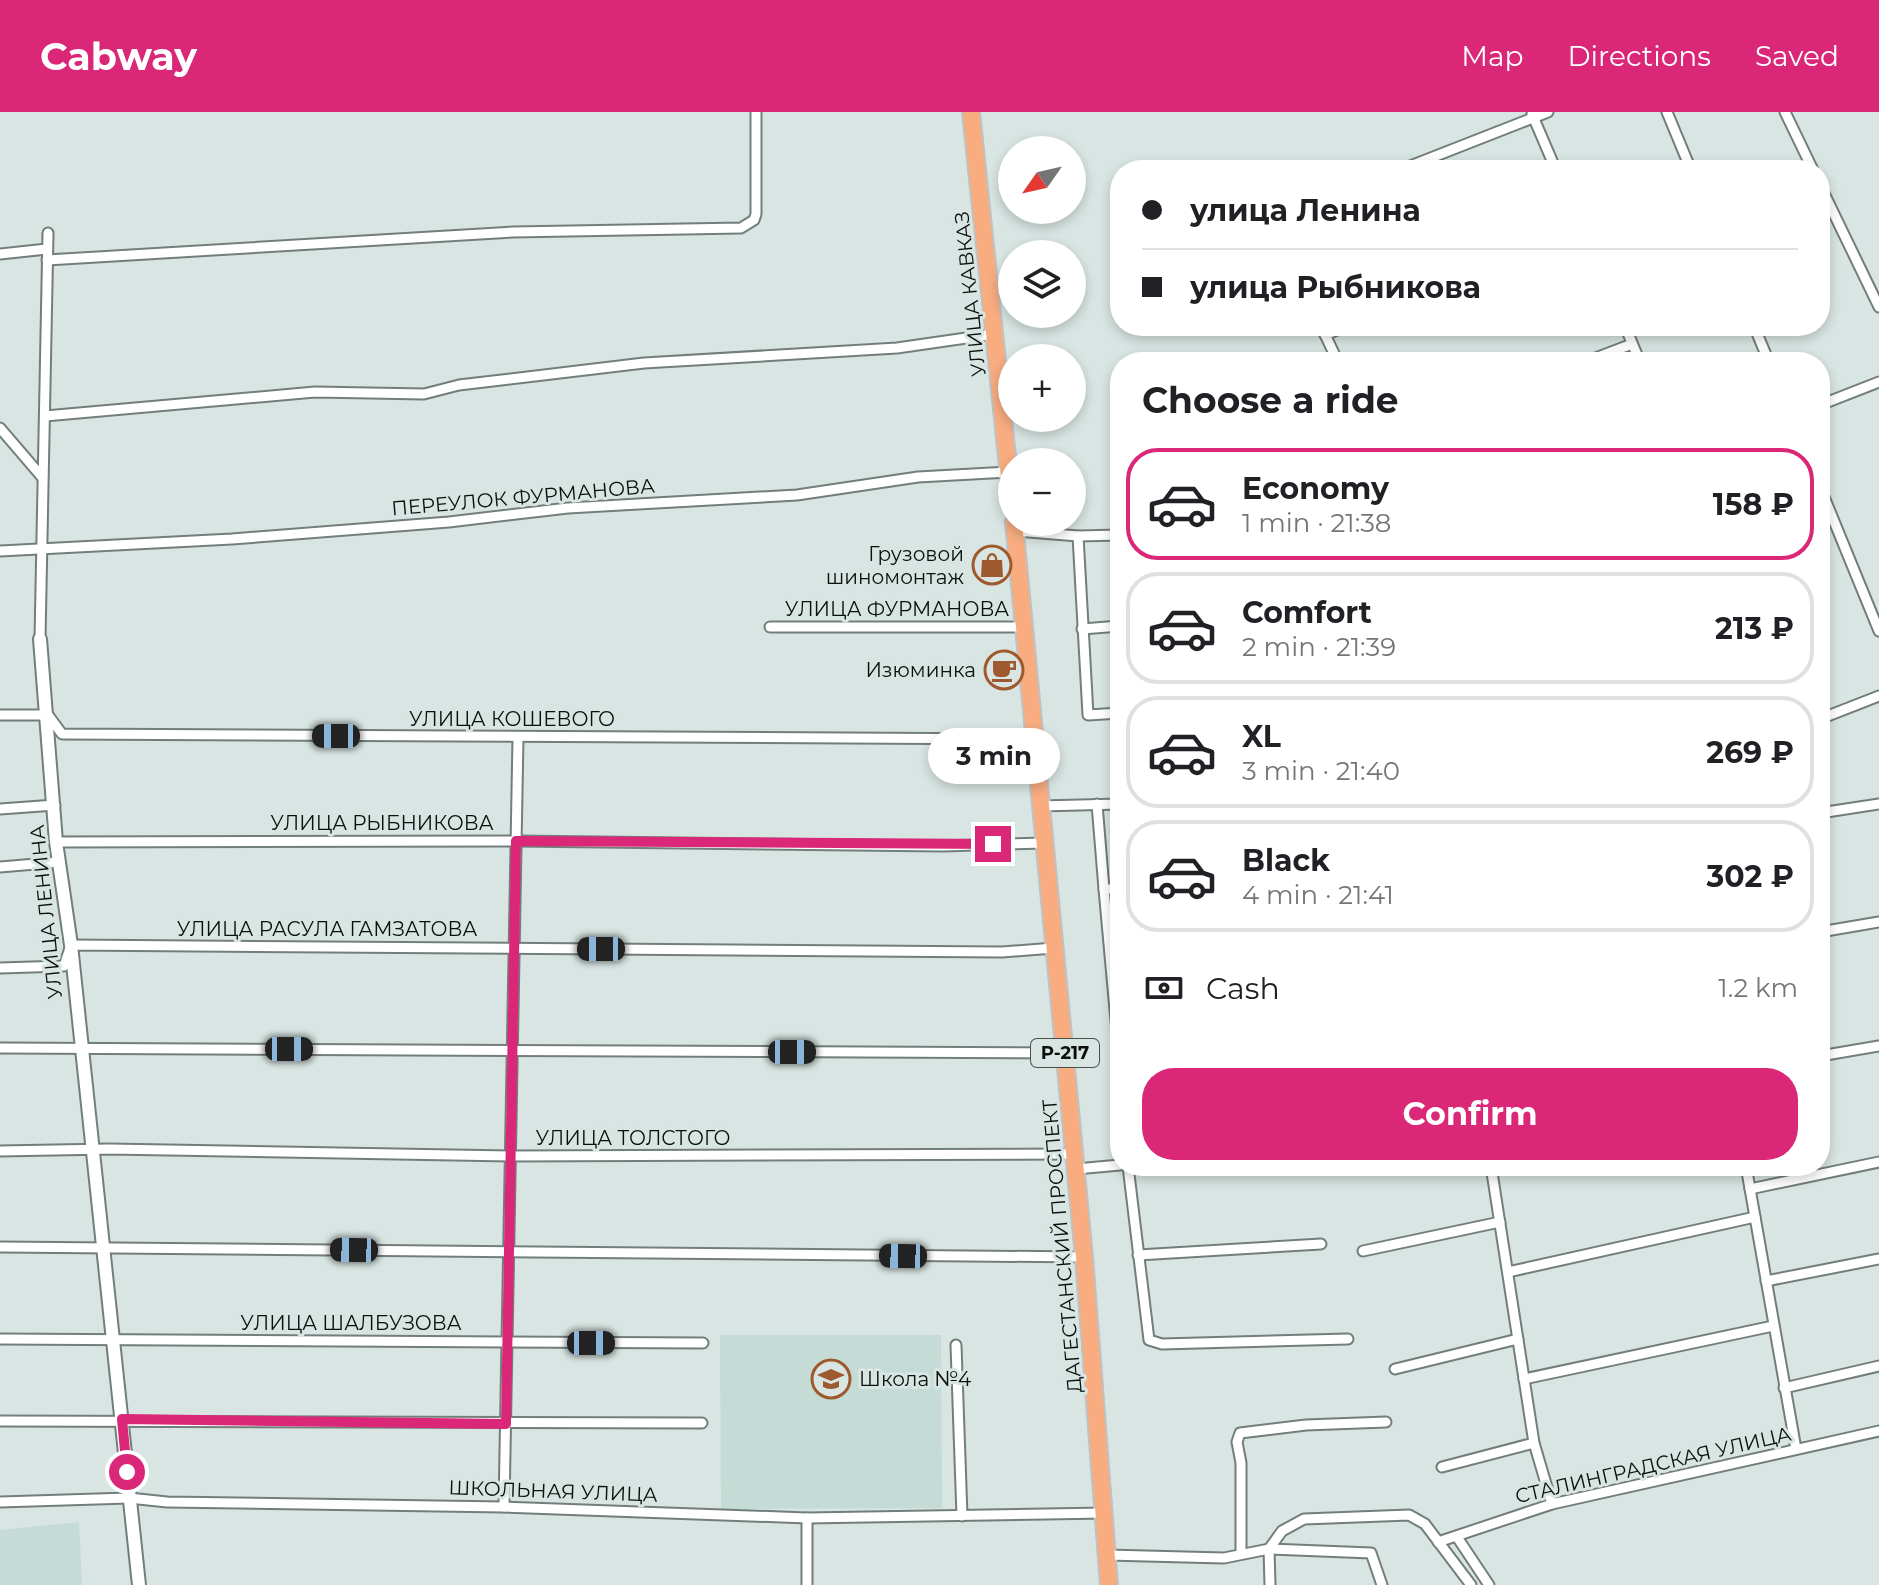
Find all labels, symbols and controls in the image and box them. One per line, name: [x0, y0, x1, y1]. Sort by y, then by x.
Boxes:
text: Cabway: [40, 33, 197, 80]
text: Map: [1461, 39, 1523, 73]
text: Directions: [1567, 39, 1711, 73]
text: Saved: [1755, 39, 1839, 73]
north arrow: [998, 136, 1086, 224]
map controls: [998, 136, 1086, 536]
text: улица Ленина: [1190, 192, 1421, 229]
street label: УЛИЦА КАВКАЗ: [949, 210, 991, 378]
button: layers: [998, 240, 1086, 328]
text: улица Рыбникова: [1190, 269, 1481, 306]
button: +: [998, 344, 1086, 432]
text: Choose a ride: [1142, 378, 1399, 422]
button: −: [998, 448, 1086, 536]
icon: car: [1146, 468, 1218, 540]
text: Economy: [1242, 470, 1389, 507]
street label: ПЕРЕУЛОК ФУРМАНОВА: [390, 474, 656, 520]
text: 158 ₽: [1713, 486, 1794, 523]
text: 1 min · 21:38: [1242, 507, 1391, 539]
place label: Грузовой шиномонтаж: [826, 542, 964, 589]
shop icon: Грузовой шиномонтаж: [971, 544, 1013, 586]
icon: car: [1146, 592, 1218, 664]
text: Comfort: [1242, 594, 1372, 631]
street label: УЛИЦА ФУРМАНОВА: [785, 597, 1009, 621]
text: 213 ₽: [1715, 610, 1794, 647]
text: 2 min · 21:39: [1242, 631, 1396, 663]
cafe icon: Изюминка: [983, 649, 1025, 691]
place label: Изюминка: [865, 658, 976, 682]
street label: УЛИЦА КОШЕВОГО: [409, 707, 615, 731]
icon: car: [1146, 716, 1218, 788]
text: XL: [1242, 718, 1281, 755]
car: [312, 724, 360, 748]
callout: 3 min: [927, 728, 1059, 784]
text: 269 ₽: [1706, 734, 1794, 771]
text: 3 min: [956, 740, 1032, 772]
text: 3 min · 21:40: [1242, 755, 1400, 787]
street label: УЛИЦА РЫБНИКОВА: [270, 811, 494, 835]
street label: УЛИЦА ЛЕНИНА: [25, 824, 67, 1000]
route end: [975, 826, 1011, 862]
icon: car: [1146, 840, 1218, 912]
text: Black: [1242, 842, 1330, 879]
text: 302 ₽: [1707, 858, 1794, 895]
text: 4 min · 21:41: [1242, 879, 1394, 911]
street label: УЛИЦА РАСУЛА ГАМЗАТОВА: [177, 917, 477, 941]
car: [577, 937, 625, 961]
icon: cash: [1142, 966, 1186, 1010]
text: Cash: [1206, 970, 1280, 1007]
text: 1.2 km: [1718, 972, 1798, 1004]
car: [265, 1037, 313, 1061]
road number: Р-217: [1031, 1039, 1099, 1067]
car: [768, 1040, 816, 1064]
button: Confirm: [1142, 1068, 1798, 1160]
street label: ДАГЕСТАНСКИЙ ПРОСПЕКТ: [1037, 1098, 1087, 1394]
street label: УЛИЦА ТОЛСТОГО: [535, 1126, 731, 1150]
car: [330, 1238, 378, 1262]
car: [879, 1244, 927, 1268]
street label: УЛИЦА ШАЛБУЗОВА: [240, 1311, 462, 1335]
car: [567, 1331, 615, 1355]
school or university icon: Школа №4: [810, 1358, 852, 1400]
place label: Школа №4: [859, 1367, 971, 1391]
street label: СТАЛИНГРАДСКАЯ УЛИЦА: [1513, 1421, 1794, 1508]
route start: [109, 1454, 145, 1490]
street label: ШКОЛЬНАЯ УЛИЦА: [448, 1475, 658, 1507]

